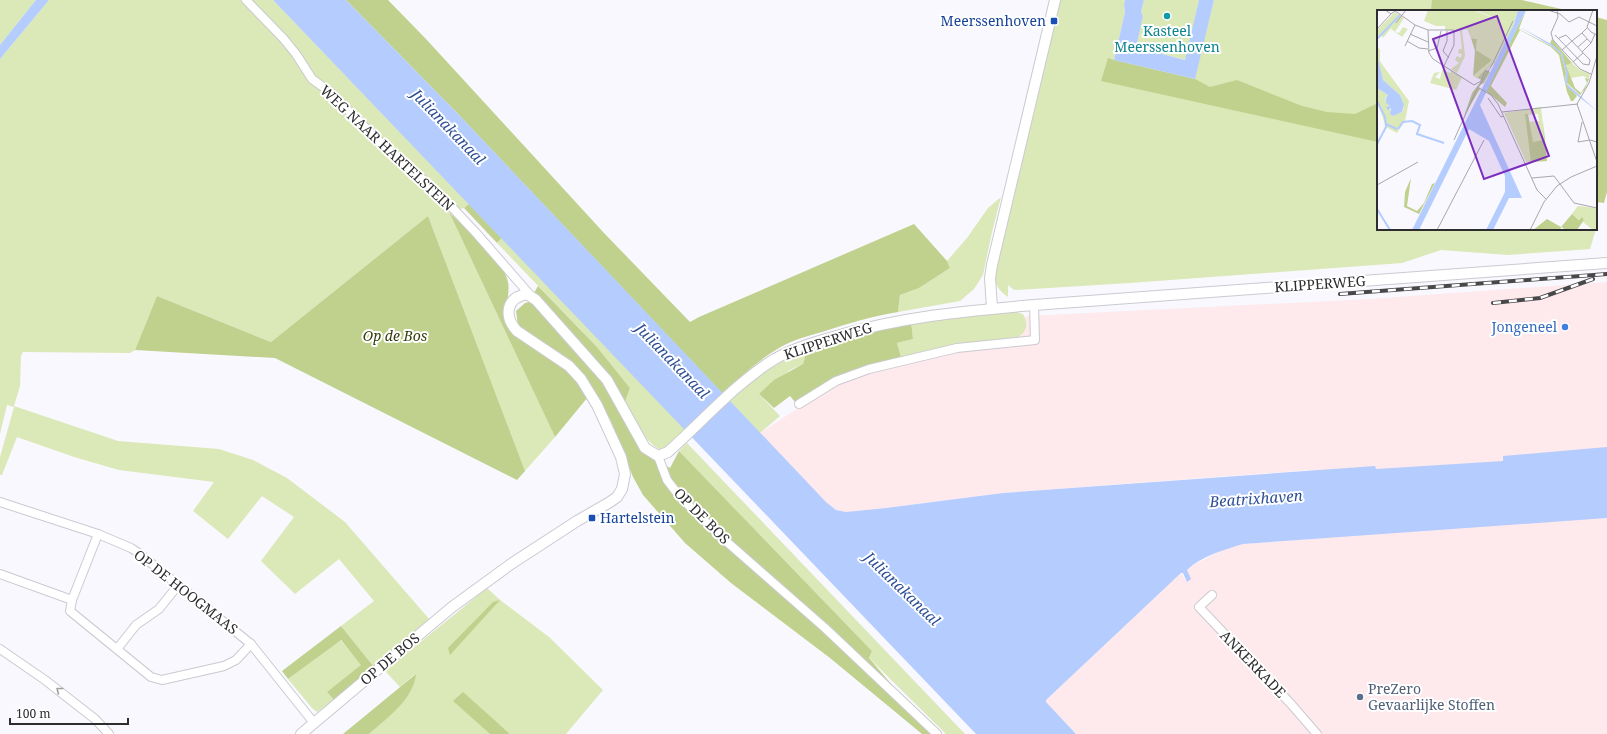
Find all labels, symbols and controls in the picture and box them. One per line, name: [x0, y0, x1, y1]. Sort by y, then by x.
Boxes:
inset map: [1377, 10, 1597, 230]
place label: Meerssenhoven: [941, 11, 1046, 30]
marker: Kasteel Meerssenhoven: [1162, 11, 1172, 21]
marker: Meerssenhoven: [1049, 16, 1059, 26]
place label: Kasteel Meerssenhoven: [1114, 21, 1220, 56]
street label: WEG NAAR HARTELSTEIN: [316, 80, 459, 215]
water label: Julianakanaal: [405, 82, 490, 169]
street label: KLIPPERWEG: [1274, 271, 1366, 296]
water label: Julianakanaal: [629, 316, 714, 403]
street label: KLIPPERWEG: [781, 317, 874, 364]
place label: Jongeneel: [1491, 317, 1558, 336]
marker: Jongeneel: [1560, 322, 1570, 332]
park label: Op de Bos: [363, 326, 428, 345]
street label: OP DE BOS: [670, 483, 735, 548]
water label: Beatrixhaven: [1208, 485, 1303, 511]
place label: Hartelstein: [600, 508, 675, 527]
marker: Hartelstein: [587, 513, 597, 523]
street label: OP DE HOOGMAAS: [130, 545, 242, 638]
water label: Julianakanaal: [858, 545, 945, 630]
street label: ANKERKADE: [1216, 626, 1291, 702]
street label: OP DE BOS: [356, 628, 423, 689]
place label: PreZero Gevaarlijke Stoffen: [1368, 679, 1495, 714]
one-way arrow: [56, 688, 63, 695]
marker: PreZero Gevaarlijke Stoffen: [1355, 692, 1365, 702]
scale bar: [10, 700, 128, 726]
text: 100 m: [16, 705, 51, 722]

